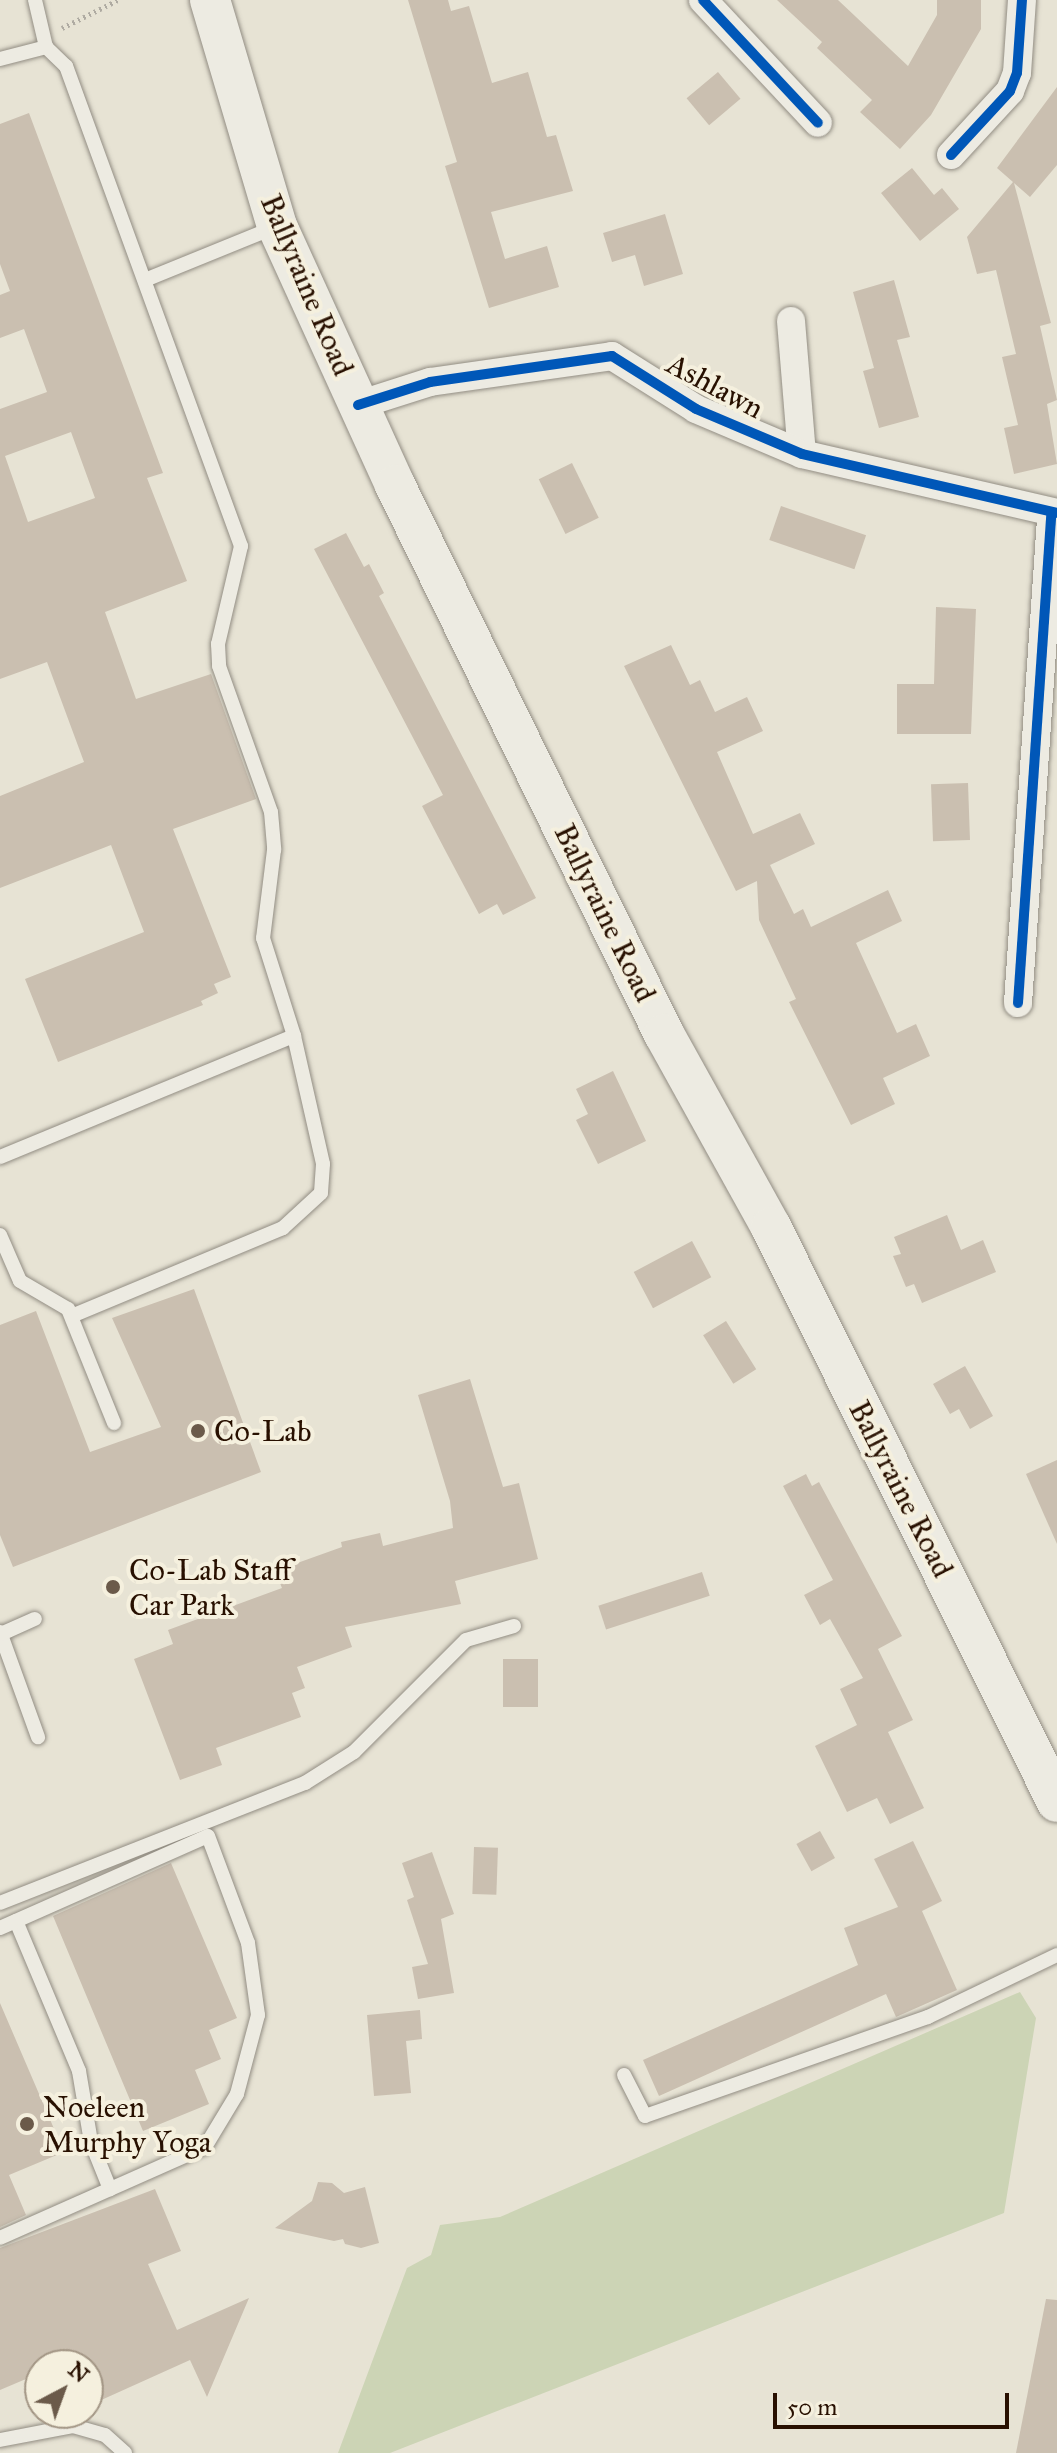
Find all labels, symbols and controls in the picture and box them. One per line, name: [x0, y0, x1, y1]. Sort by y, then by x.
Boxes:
street label: Ballyraine Road: [253, 189, 361, 381]
street label: Ashlawn: [661, 346, 769, 426]
street label: Ballyraine Road: [546, 818, 664, 1008]
street label: Ballyraine Road: [841, 1395, 961, 1583]
place label: Co-Lab: [214, 1413, 312, 1449]
marker: Co-Lab: [189, 1422, 207, 1440]
place label: Co-Lab Staff Car Park: [129, 1552, 291, 1622]
marker: Co-Lab Staff Car Park: [104, 1578, 122, 1596]
place label: Noeleen Murphy Yoga: [43, 2089, 211, 2160]
marker: Noeleen Murphy Yoga: [18, 2115, 36, 2133]
north arrow: [24, 2349, 104, 2429]
text: N: [63, 2356, 95, 2388]
scale bar: [777, 2377, 1013, 2427]
text: 50 m: [787, 2392, 837, 2422]

